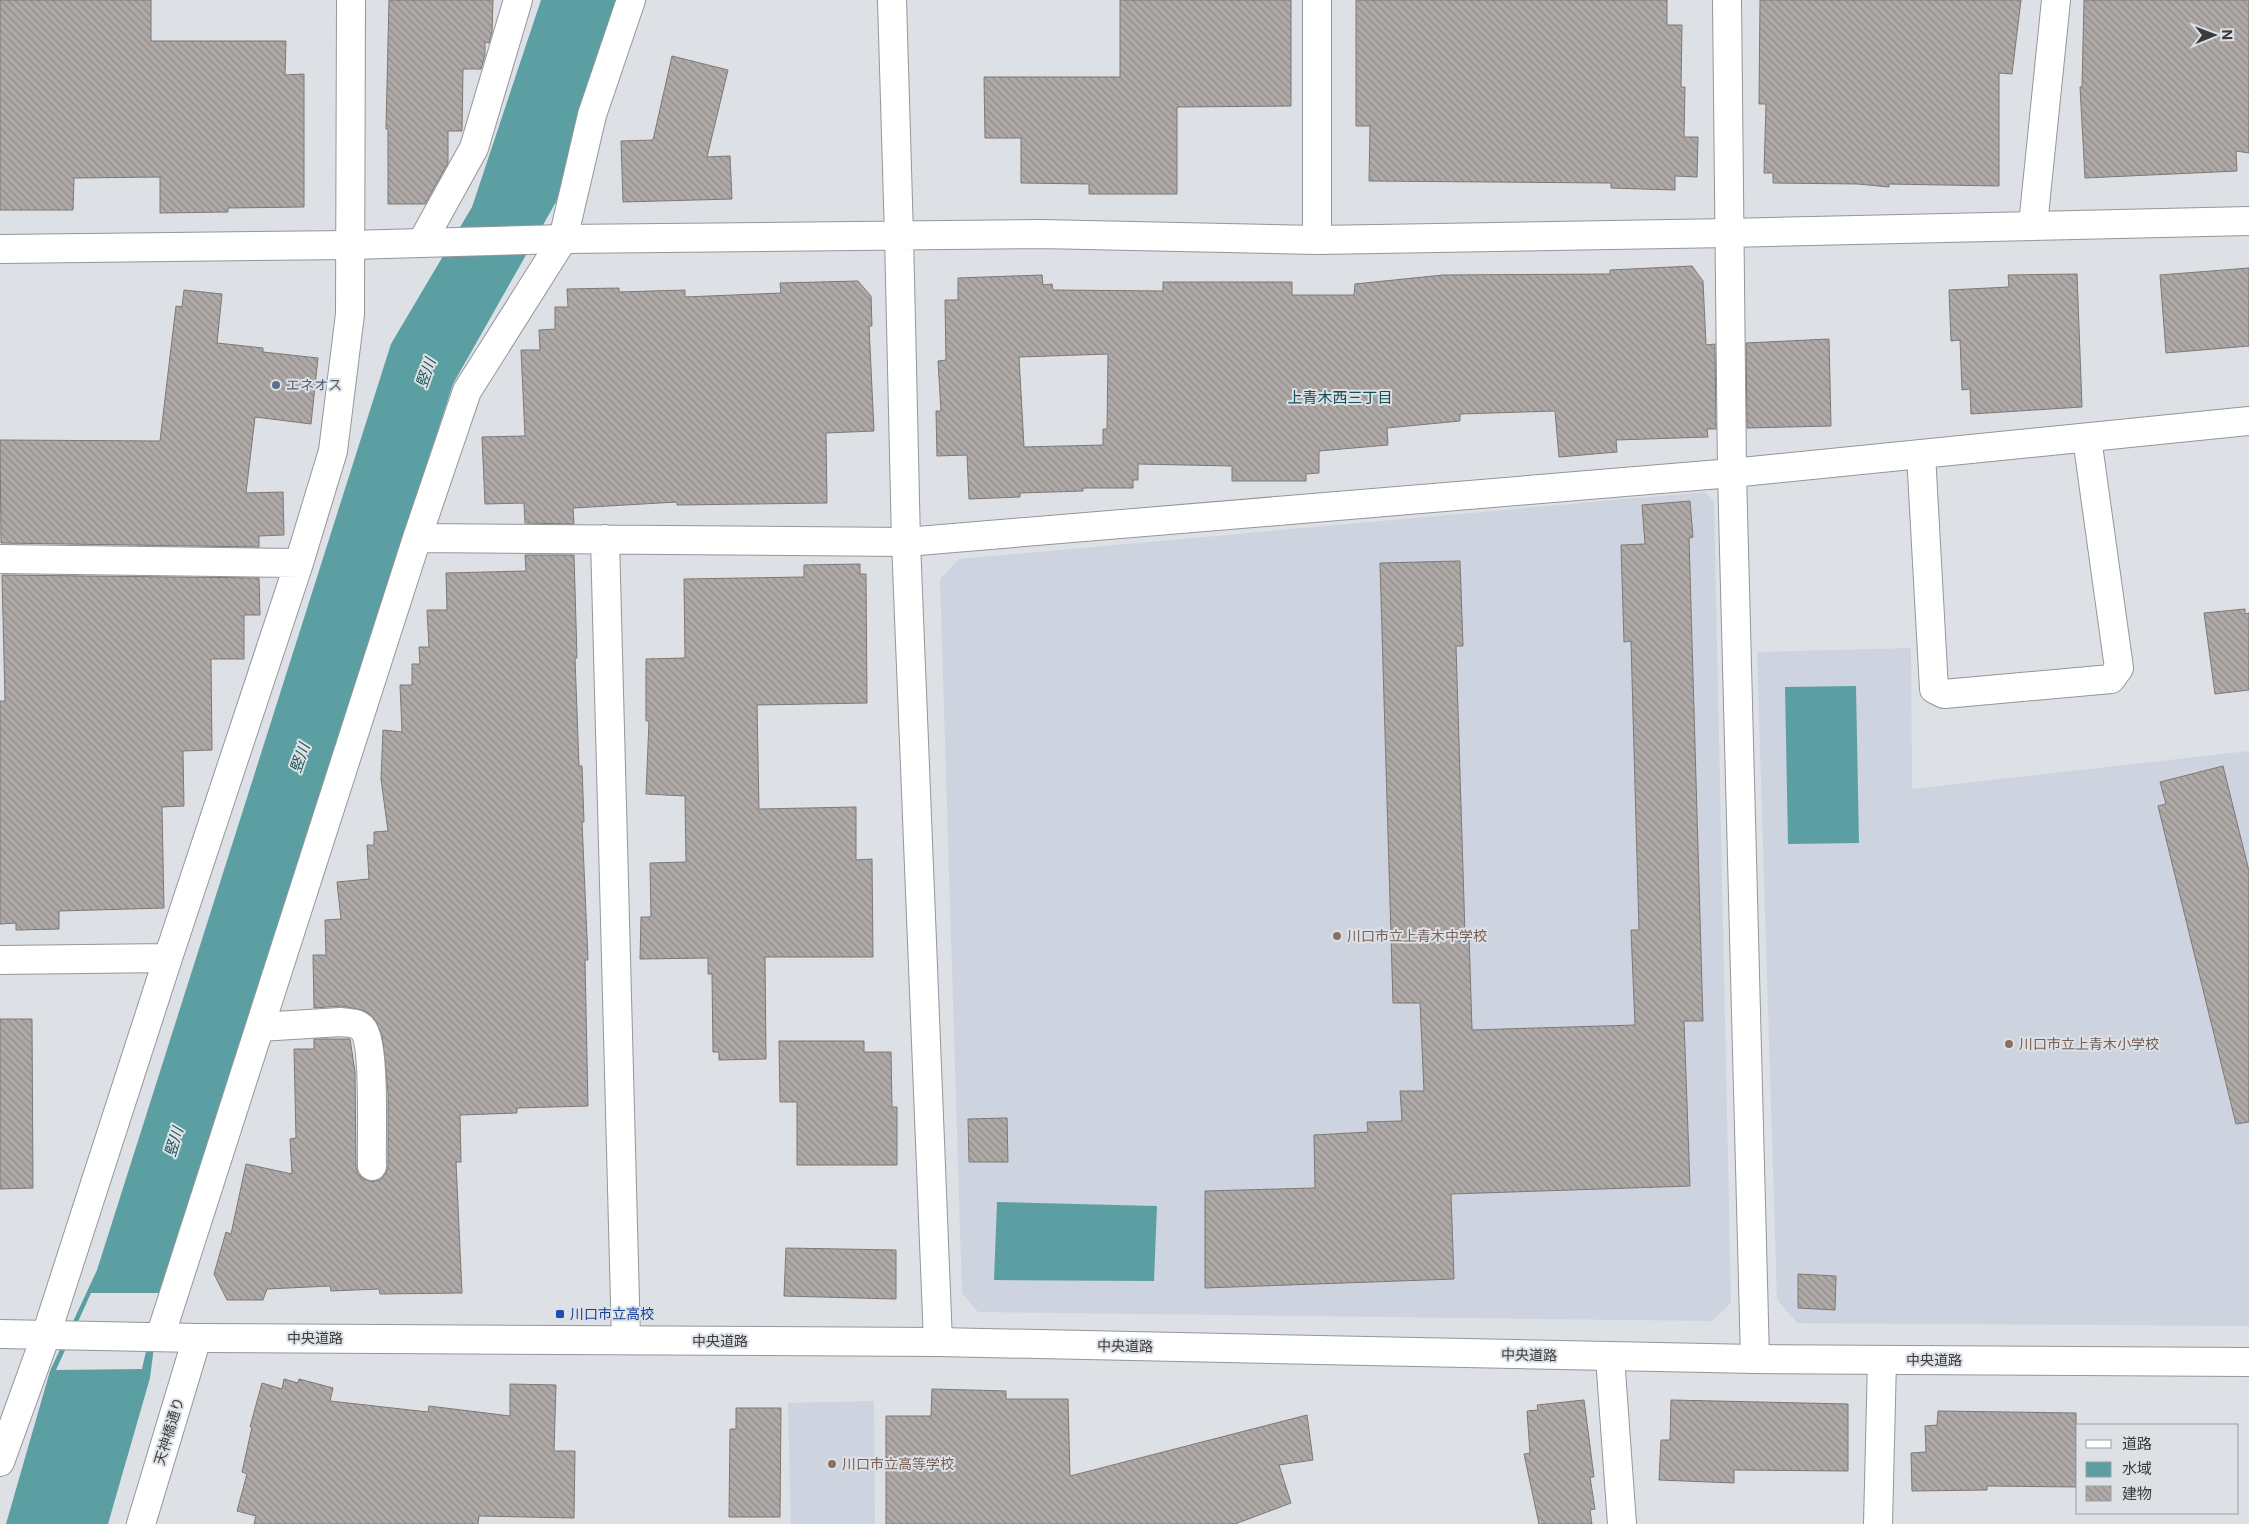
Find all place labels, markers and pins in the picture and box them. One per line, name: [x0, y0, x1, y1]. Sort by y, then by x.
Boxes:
place label: エネオス: [286, 376, 342, 393]
marker: エネオス: [270, 379, 282, 391]
place label: 川口市立上青木中学校: [1347, 927, 1487, 944]
marker: 川口市立上青木中学校: [1331, 930, 1343, 942]
place label: 川口市立上青木小学校: [2019, 1035, 2159, 1052]
marker: 川口市立上青木小学校: [2003, 1038, 2015, 1050]
place label: 川口市立高校: [570, 1305, 654, 1322]
marker: 川口市立高校: [554, 1308, 566, 1320]
place label: 川口市立高等学校: [842, 1455, 954, 1472]
marker: 川口市立高等学校: [826, 1458, 838, 1470]

